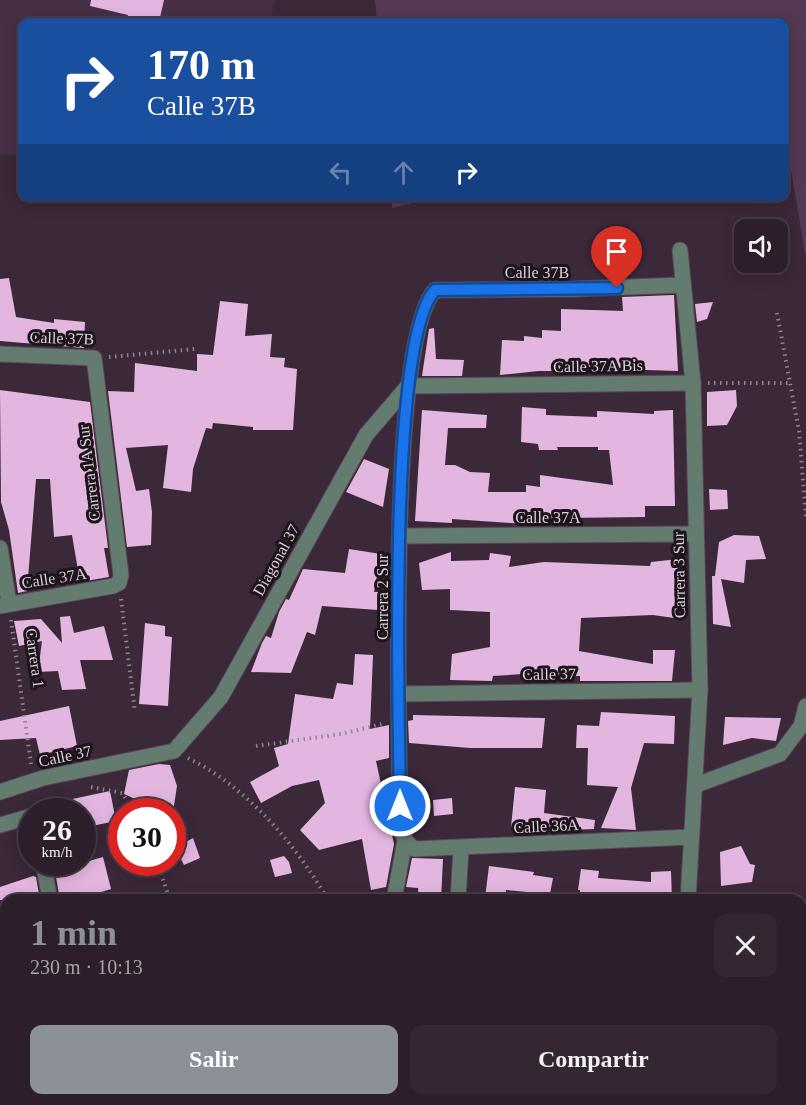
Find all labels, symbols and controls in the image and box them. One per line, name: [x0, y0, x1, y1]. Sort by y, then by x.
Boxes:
icon: right: [48, 42, 126, 120]
text: 170 m: [147, 42, 256, 88]
text: Calle 37B: [147, 91, 256, 121]
icon: left: [324, 156, 357, 189]
icon: ahead: [387, 156, 420, 189]
icon: right: [450, 156, 483, 189]
map controls: [734, 219, 788, 273]
button: sound: [734, 219, 788, 273]
pin: [591, 226, 642, 288]
icon: arrive: [600, 235, 633, 268]
street label: Calle 37B: [505, 264, 569, 281]
street label: Calle 37B: [30, 328, 94, 348]
street label: Calle 37A Bis: [553, 357, 643, 375]
street label: Carrera 1A Sur: [75, 423, 103, 522]
street label: Calle 37A: [515, 509, 581, 526]
street label: Diagonal 37: [249, 521, 303, 599]
street label: Carrera 3 Sur: [670, 531, 688, 618]
street label: Carrera 2 Sur: [374, 553, 391, 640]
street label: Calle 37A: [20, 564, 88, 592]
street label: Carrera 1: [22, 627, 48, 689]
street label: Calle 37: [522, 665, 576, 683]
street label: Calle 37: [37, 742, 93, 770]
position arrow: [368, 774, 432, 838]
speed limit sign: 30: [108, 798, 186, 876]
text: 26: [42, 813, 72, 846]
street label: Calle 36A: [513, 816, 580, 836]
text: km/h: [42, 844, 72, 860]
text: 1 min: [30, 913, 117, 953]
button: close: [714, 914, 777, 977]
text: 230 m · 10:13: [30, 956, 143, 978]
button: Salir: [30, 1025, 398, 1094]
button: Compartir: [410, 1025, 777, 1094]

